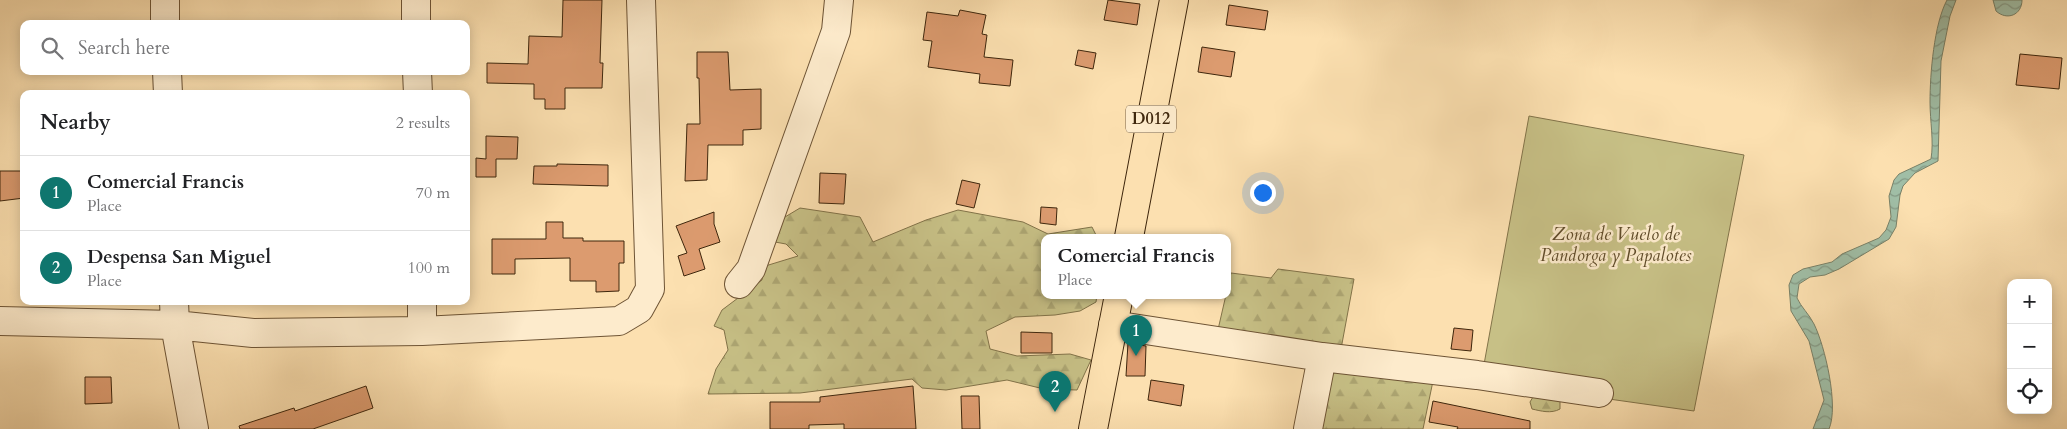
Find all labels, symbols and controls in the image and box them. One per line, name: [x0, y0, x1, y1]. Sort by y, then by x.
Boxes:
search box: [20, 20, 470, 75]
icon: search: [38, 34, 66, 62]
text: Search here: [78, 35, 170, 61]
road number: D012: [1126, 106, 1176, 132]
text: Nearby: [40, 108, 111, 137]
text: 2 results: [396, 112, 450, 134]
text: Comercial Francis: [87, 169, 244, 195]
your location: [1250, 180, 1276, 206]
text: 1: [52, 182, 60, 204]
text: 70 m: [416, 182, 450, 204]
text: Place: [87, 195, 122, 217]
park label: Zona de Vuelo de Pandorga y Papalotes: [1540, 222, 1692, 268]
popup: [1041, 234, 1231, 299]
text: Comercial Francis: [1058, 243, 1214, 269]
text: Despensa San Miguel: [87, 244, 271, 270]
text: 2: [52, 257, 60, 279]
text: 100 m: [408, 257, 450, 279]
text: Place: [1058, 269, 1093, 291]
text: Place: [87, 270, 122, 292]
map controls: [2007, 279, 2052, 414]
button: +: [2007, 279, 2052, 324]
pin: 1: [1120, 315, 1152, 356]
button: −: [2007, 324, 2052, 369]
button: locate: [2007, 369, 2052, 414]
pin: 2: [1039, 371, 1071, 412]

